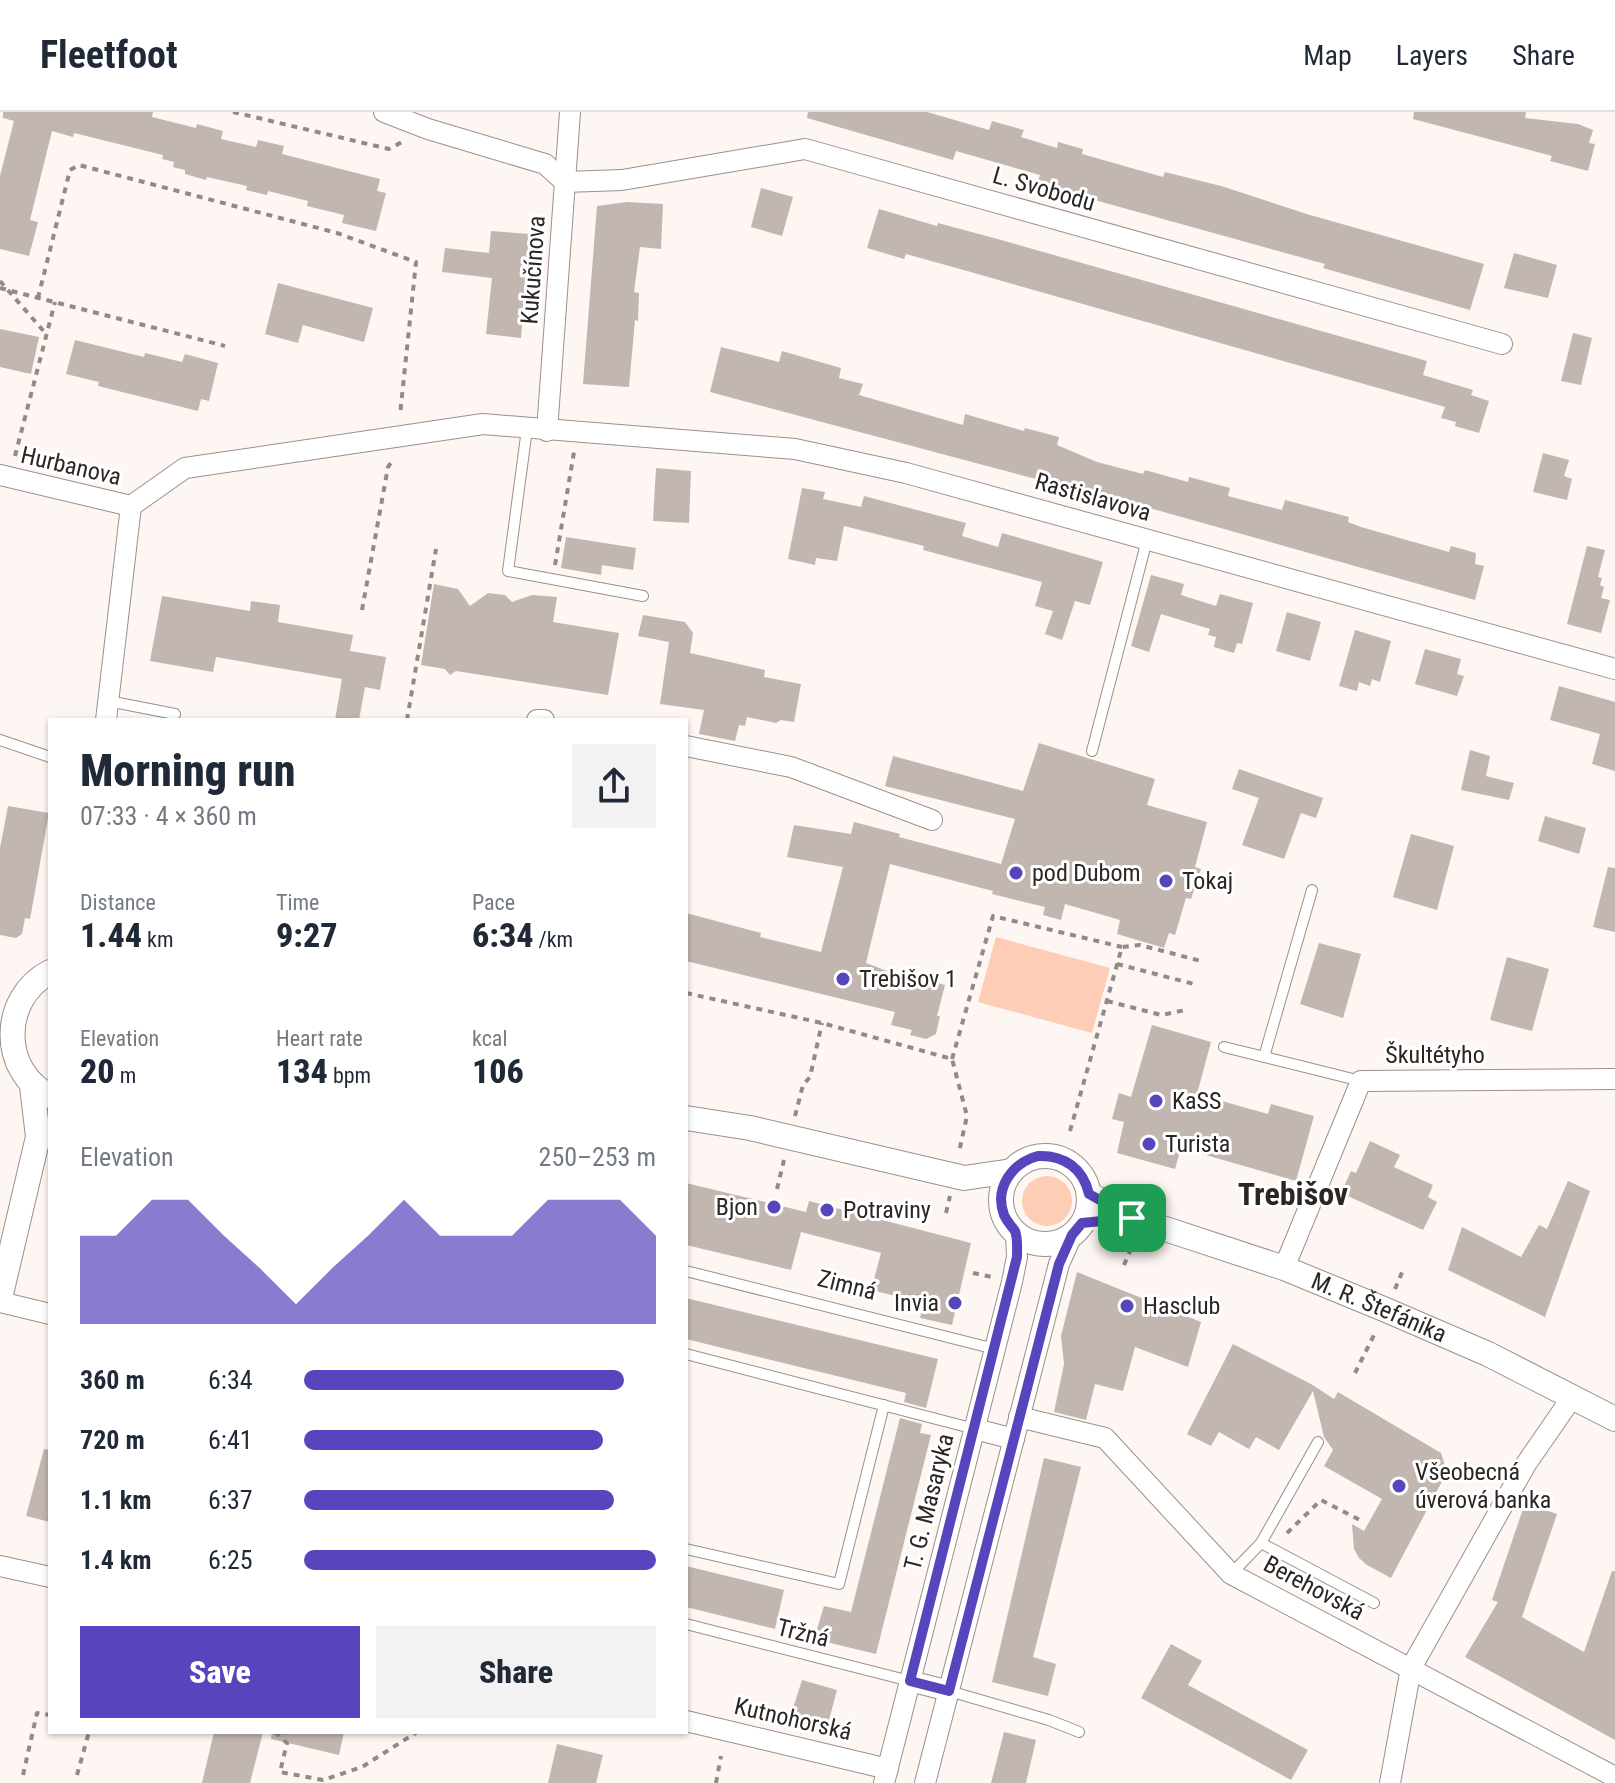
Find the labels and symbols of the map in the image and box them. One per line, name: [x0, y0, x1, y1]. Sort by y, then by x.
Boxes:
street label: L. Svobodu: [990, 161, 1098, 217]
street label: Kukučínova: [515, 215, 551, 325]
street label: Hurbanova: [18, 441, 124, 491]
street label: Rastislavova: [1032, 467, 1154, 527]
place label: pod Dubom: [1032, 859, 1141, 887]
marker: pod Dubom: [1007, 864, 1025, 882]
place label: Tokaj: [1182, 867, 1233, 895]
marker: Tokaj: [1157, 872, 1175, 890]
place label: Trebišov 1: [859, 965, 957, 993]
marker: Trebišov 1: [834, 970, 852, 988]
street label: Škultétyho: [1385, 1041, 1485, 1069]
place label: KaSS: [1172, 1087, 1221, 1115]
marker: KaSS: [1147, 1092, 1165, 1110]
place label: Turista: [1165, 1130, 1230, 1158]
marker: Turista: [1140, 1135, 1158, 1153]
district label: Trebišov: [1238, 1175, 1348, 1213]
pin: [1098, 1184, 1166, 1252]
place label: Bjon: [716, 1193, 758, 1221]
place label: Potraviny: [843, 1196, 931, 1224]
marker: Bjon: [765, 1198, 783, 1216]
marker: Potraviny: [818, 1201, 836, 1219]
street label: Zimná: [815, 1264, 879, 1306]
street label: M. R. Štefánika: [1307, 1267, 1451, 1348]
place label: Invia: [894, 1289, 939, 1317]
place label: Hasclub: [1143, 1292, 1220, 1320]
marker: Invia: [946, 1294, 964, 1312]
marker: Hasclub: [1118, 1297, 1136, 1315]
street label: T. G. Masaryka: [899, 1431, 959, 1573]
place label: Všeobecná úverová banka: [1415, 1458, 1551, 1514]
marker: Všeobecná úverová banka: [1390, 1477, 1408, 1495]
street label: Berehovská: [1259, 1550, 1369, 1626]
street label: Tržná: [774, 1613, 832, 1653]
street label: Kutnohorská: [732, 1692, 854, 1746]

